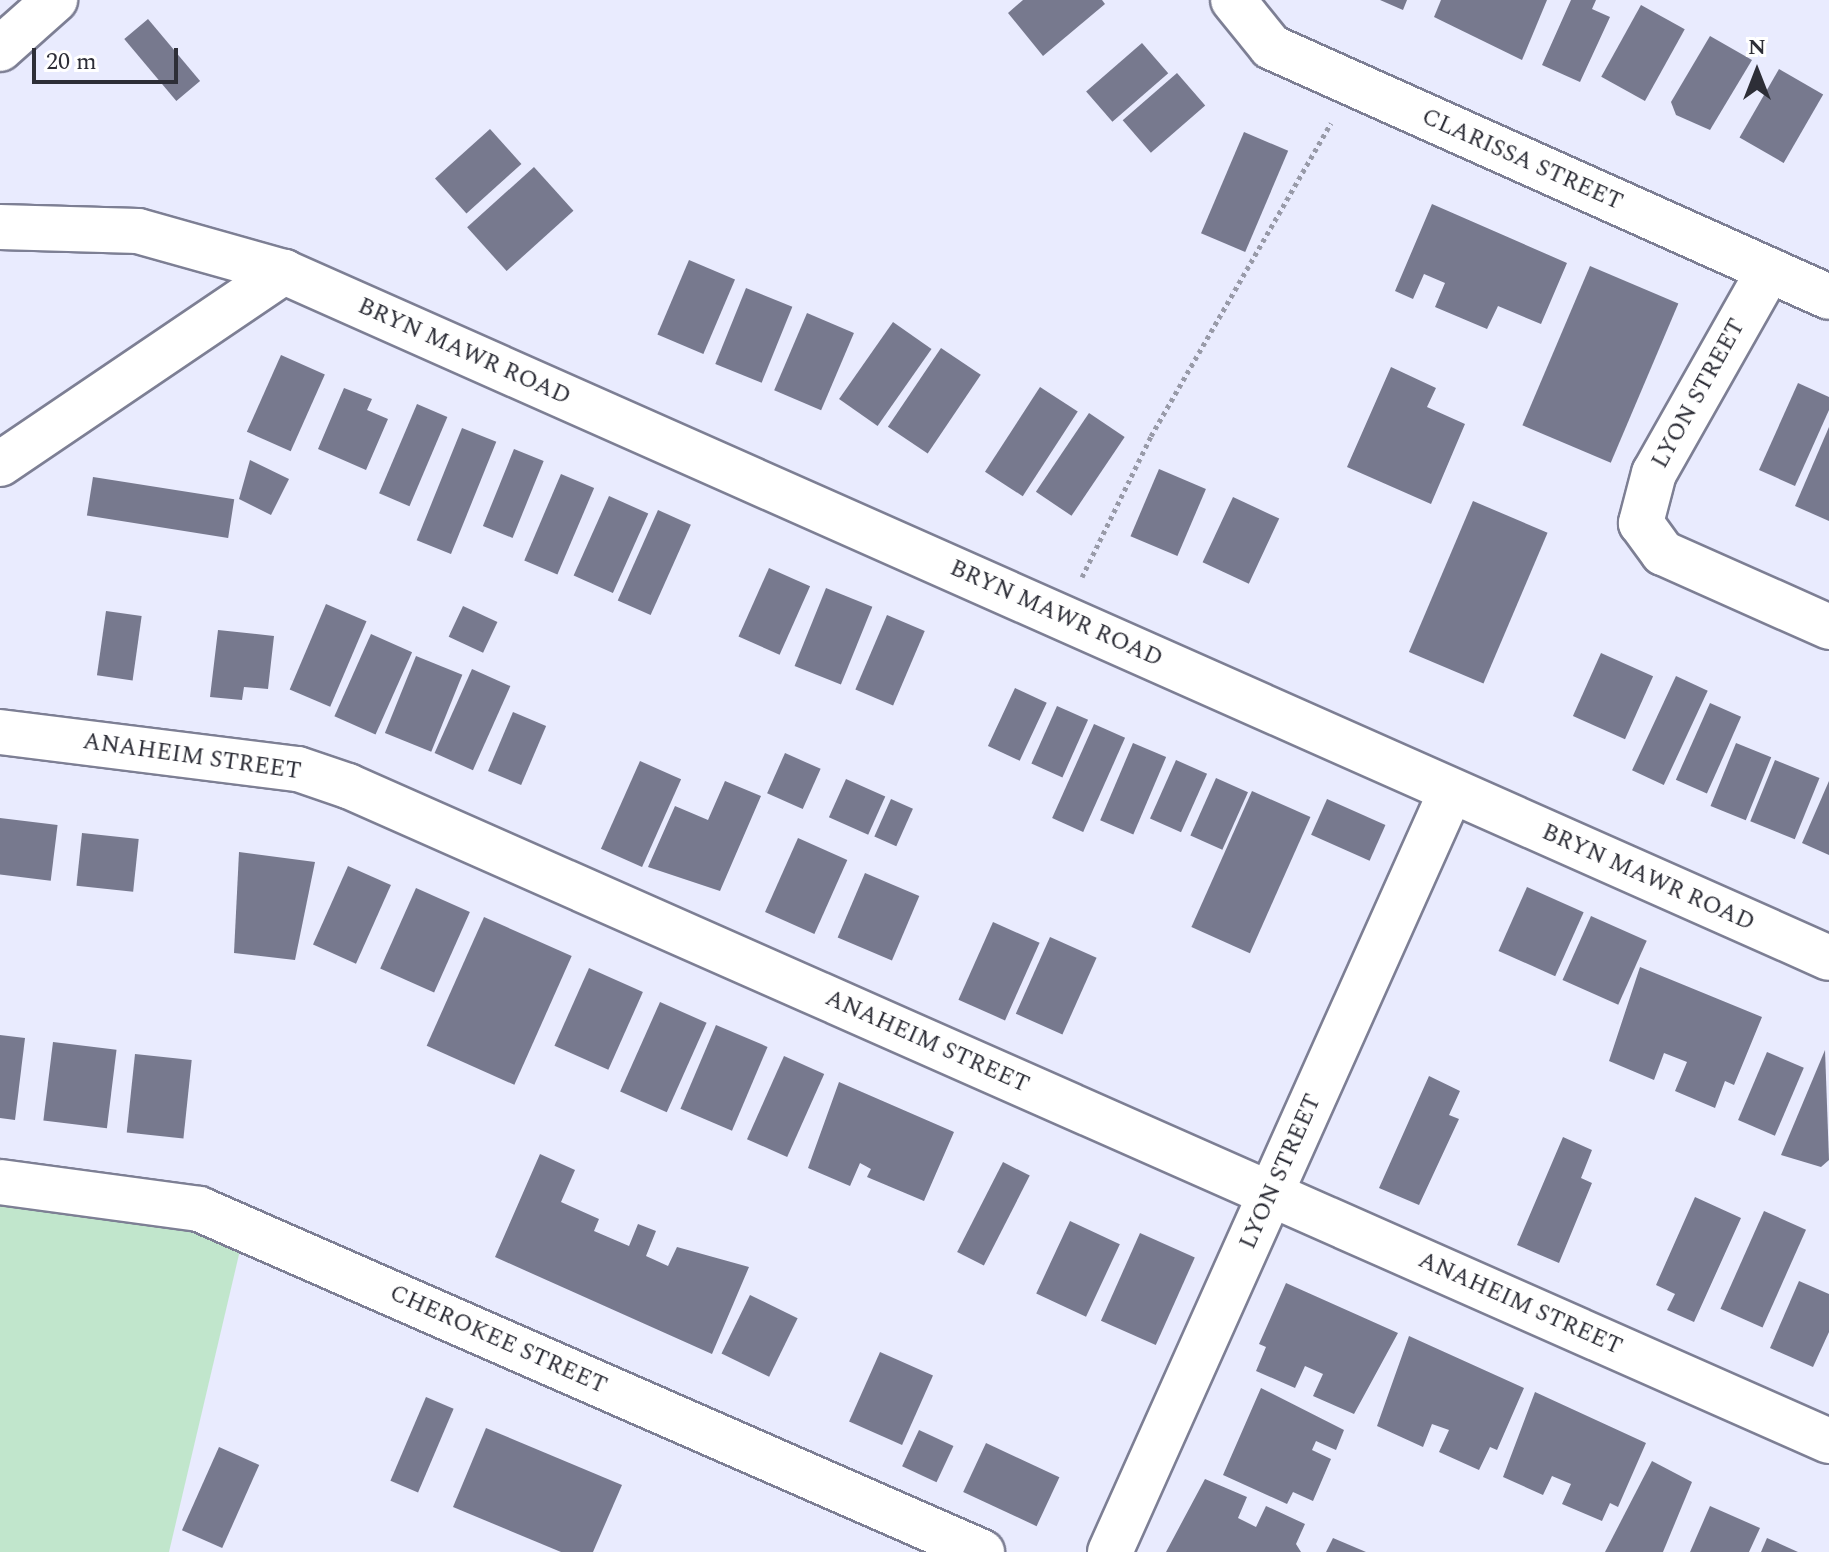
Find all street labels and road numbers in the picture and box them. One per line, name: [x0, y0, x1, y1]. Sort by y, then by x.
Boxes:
street label: CLARISSA STREET: [1417, 103, 1627, 217]
street label: BRYN MAWR ROAD: [353, 292, 575, 412]
street label: LYON STREET: [1646, 314, 1752, 474]
street label: BRYN MAWR ROAD: [945, 554, 1167, 674]
street label: ANAHEIM STREET: [81, 727, 303, 787]
street label: BRYN MAWR ROAD: [1537, 818, 1759, 938]
street label: ANAHEIM STREET: [821, 984, 1033, 1100]
street label: LYON STREET: [1234, 1090, 1328, 1254]
street label: ANAHEIM STREET: [1414, 1246, 1626, 1362]
street label: CHEROKEE STREET: [385, 1279, 611, 1401]

